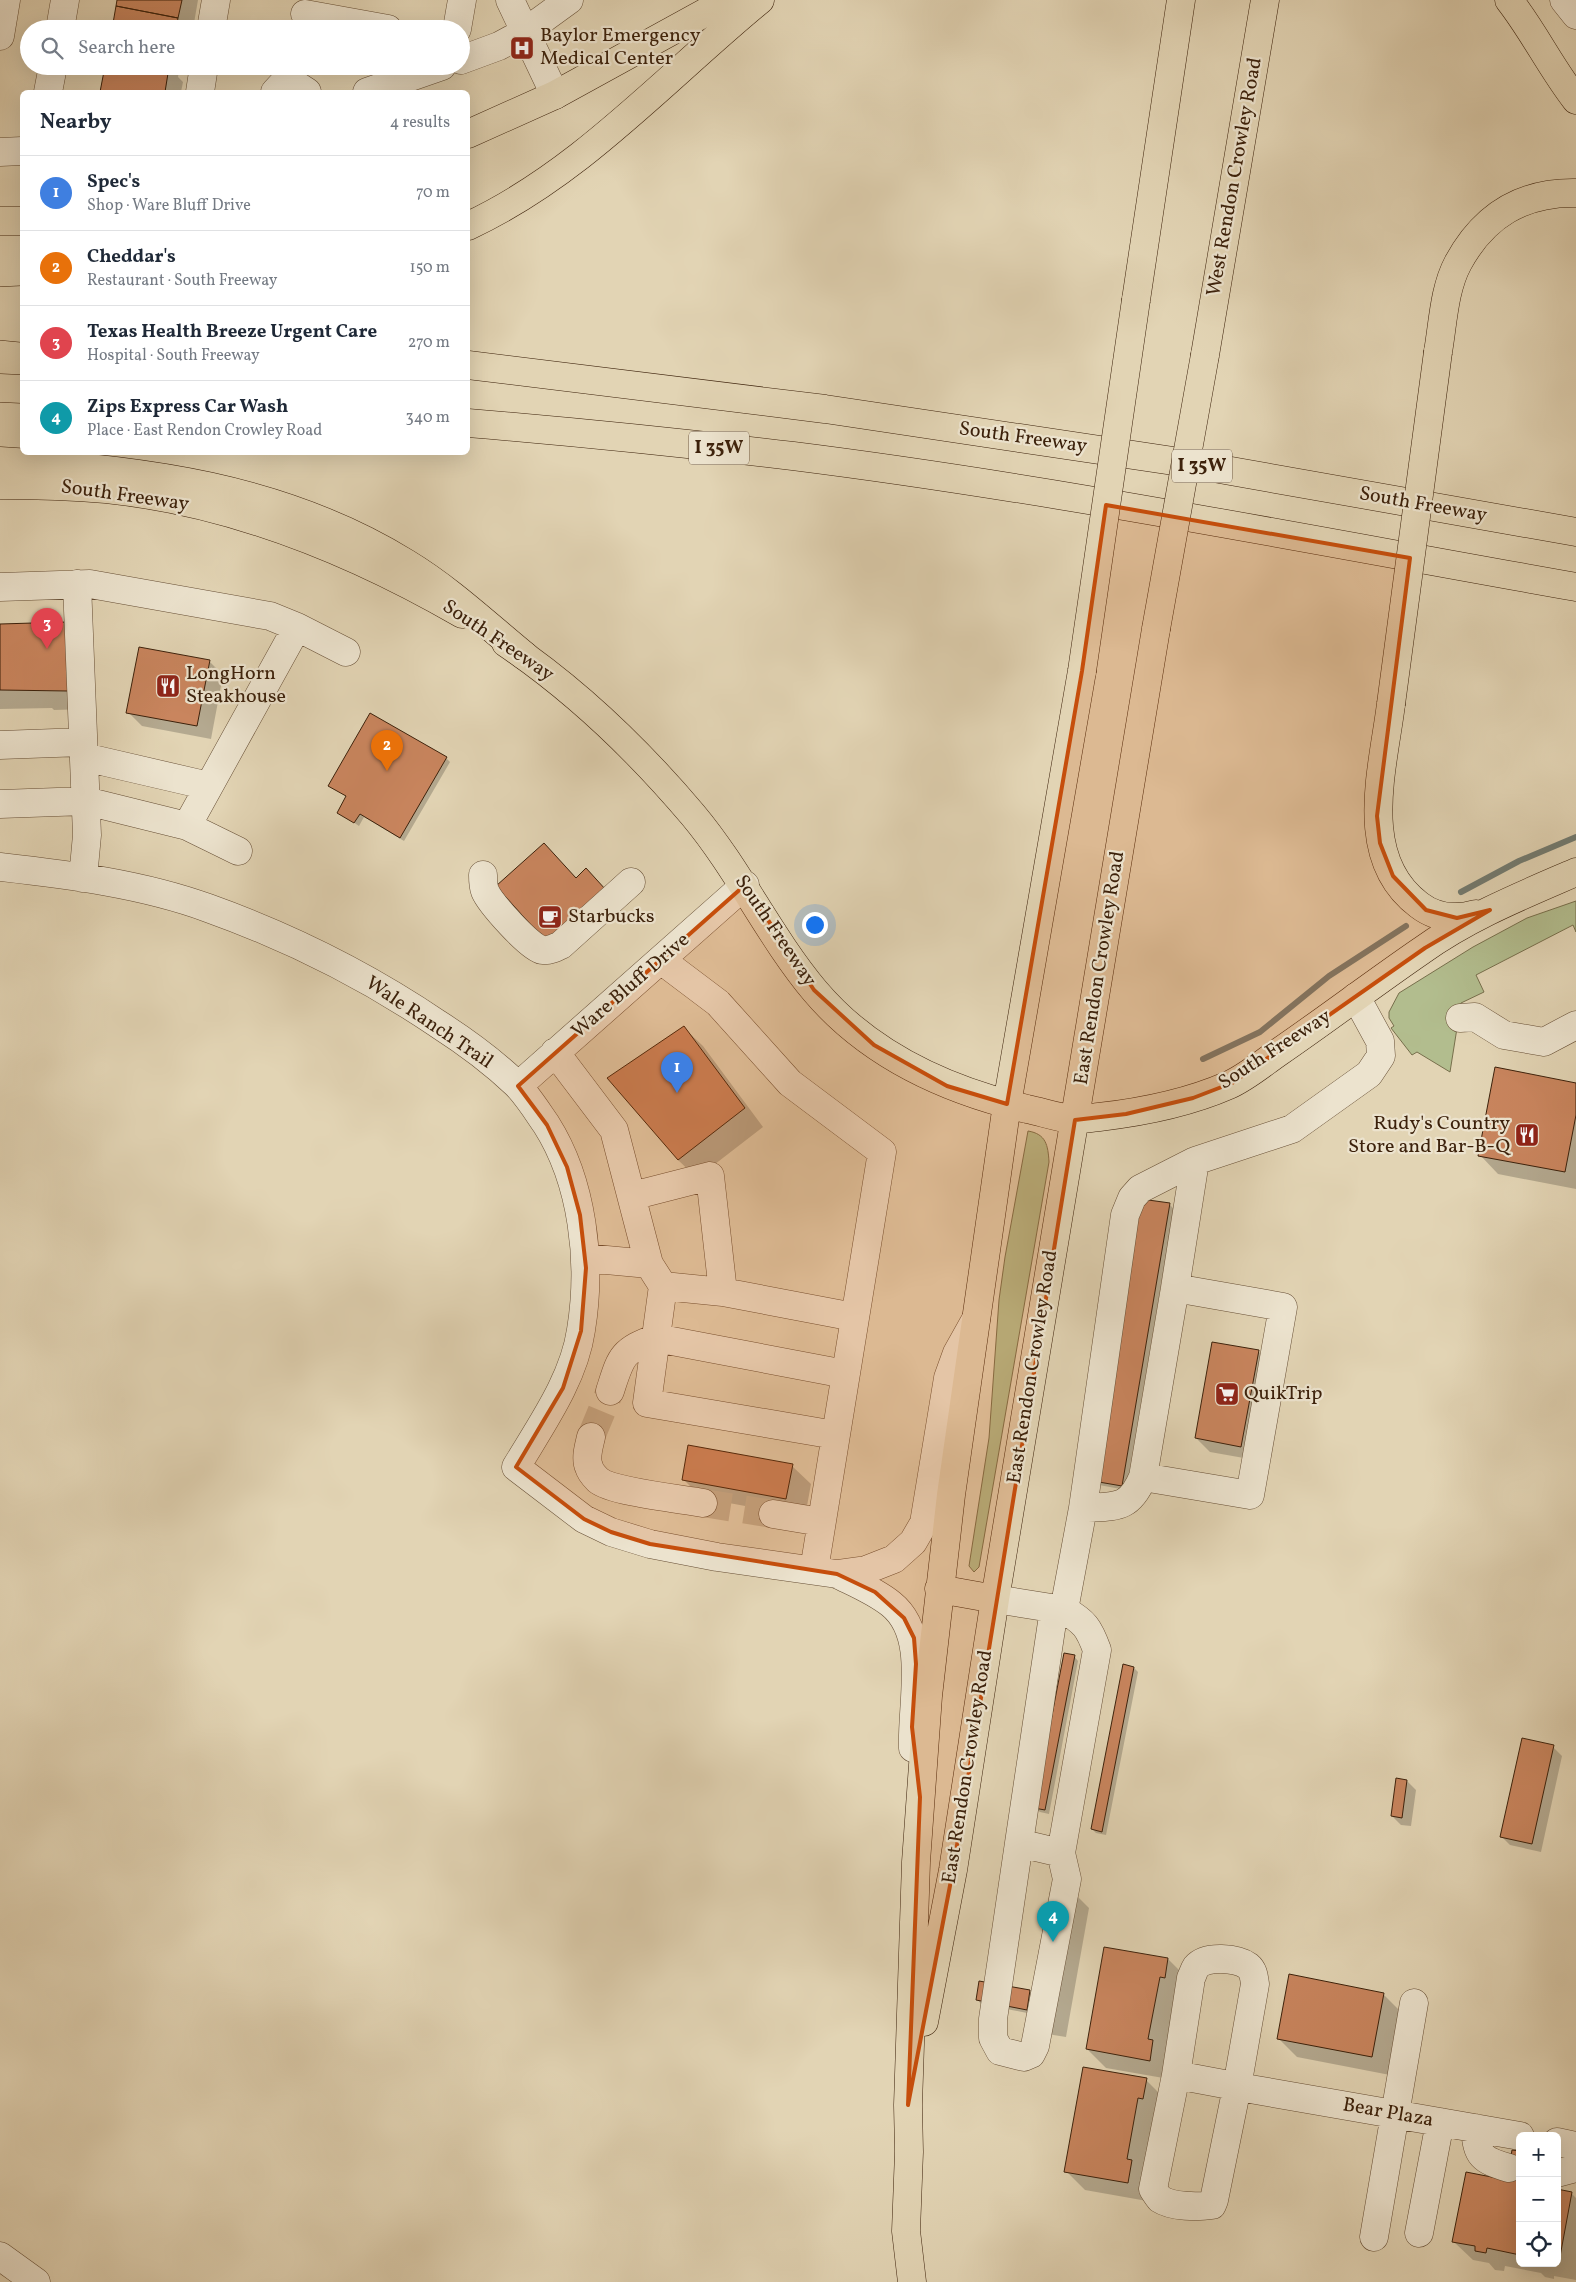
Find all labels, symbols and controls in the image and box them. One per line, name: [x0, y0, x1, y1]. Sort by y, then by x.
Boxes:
search box: [20, 20, 470, 75]
place label: Baylor Emergency Medical Center: [540, 22, 701, 73]
icon: search: [38, 34, 66, 62]
text: Search here: [78, 35, 175, 61]
hospital icon: Baylor Emergency Medical Center: [509, 35, 535, 61]
street label: West Rendon Crowley Road: [1200, 55, 1270, 299]
text: Nearby: [40, 108, 111, 137]
text: 4 results: [390, 112, 450, 134]
text: Spec's: [87, 169, 140, 195]
text: 1: [53, 182, 59, 204]
text: 70 m: [416, 182, 450, 204]
text: Shop · Ware Bluff Drive: [87, 195, 251, 217]
text: Cheddar's: [87, 244, 176, 270]
text: 2: [52, 257, 60, 279]
text: 150 m: [409, 257, 450, 279]
text: Restaurant · South Freeway: [87, 270, 278, 292]
text: Texas Health Breeze Urgent Care: [87, 319, 377, 345]
text: 3: [52, 332, 60, 354]
text: 270 m: [408, 332, 450, 354]
text: Hospital · South Freeway: [87, 345, 260, 367]
text: Zips Express Car Wash: [87, 394, 288, 420]
text: 4: [51, 407, 61, 429]
text: 340 m: [406, 407, 450, 429]
street label: South Freeway: [957, 415, 1089, 461]
text: Place · East Rendon Crowley Road: [87, 420, 322, 442]
road number: I 35W: [689, 432, 749, 464]
road number: I 35W: [1172, 450, 1232, 482]
street label: South Freeway: [59, 473, 191, 519]
street label: South Freeway: [1357, 480, 1489, 530]
street label: South Freeway: [437, 593, 560, 689]
pin: 3: [31, 608, 63, 649]
place label: LongHorn Steakhouse: [186, 660, 286, 711]
restaurant icon: LongHorn Steakhouse: [155, 673, 181, 699]
pin: 2: [371, 730, 403, 771]
street label: East Rendon Crowley Road: [1068, 849, 1132, 1087]
street label: South Freeway: [727, 870, 823, 993]
place label: Starbucks: [568, 903, 655, 931]
cafe icon: Starbucks: [537, 904, 563, 930]
your location: [802, 912, 828, 938]
street label: Ware Bluff Drive: [566, 927, 696, 1045]
street label: Wale Ranch Trail: [360, 970, 498, 1076]
street label: South Freeway: [1213, 1003, 1337, 1097]
pin: 1: [661, 1052, 693, 1093]
place label: Rudy's Country Store and Bar-B-Q: [1348, 1110, 1511, 1161]
restaurant icon: Rudy's Country Store and Bar-B-Q: [1514, 1122, 1540, 1148]
street label: East Rendon Crowley Road: [1001, 1248, 1065, 1486]
place label: QuikTrip: [1244, 1380, 1323, 1408]
supermarket icon: QuikTrip: [1214, 1381, 1240, 1407]
street label: East Rendon Crowley Road: [936, 1648, 1000, 1886]
pin: 4: [1037, 1901, 1069, 1942]
street label: Bear Plaza: [1340, 2091, 1436, 2135]
map controls: [1516, 2132, 1561, 2267]
button: +: [1516, 2132, 1561, 2177]
button: −: [1516, 2177, 1561, 2222]
button: locate: [1516, 2222, 1561, 2267]

